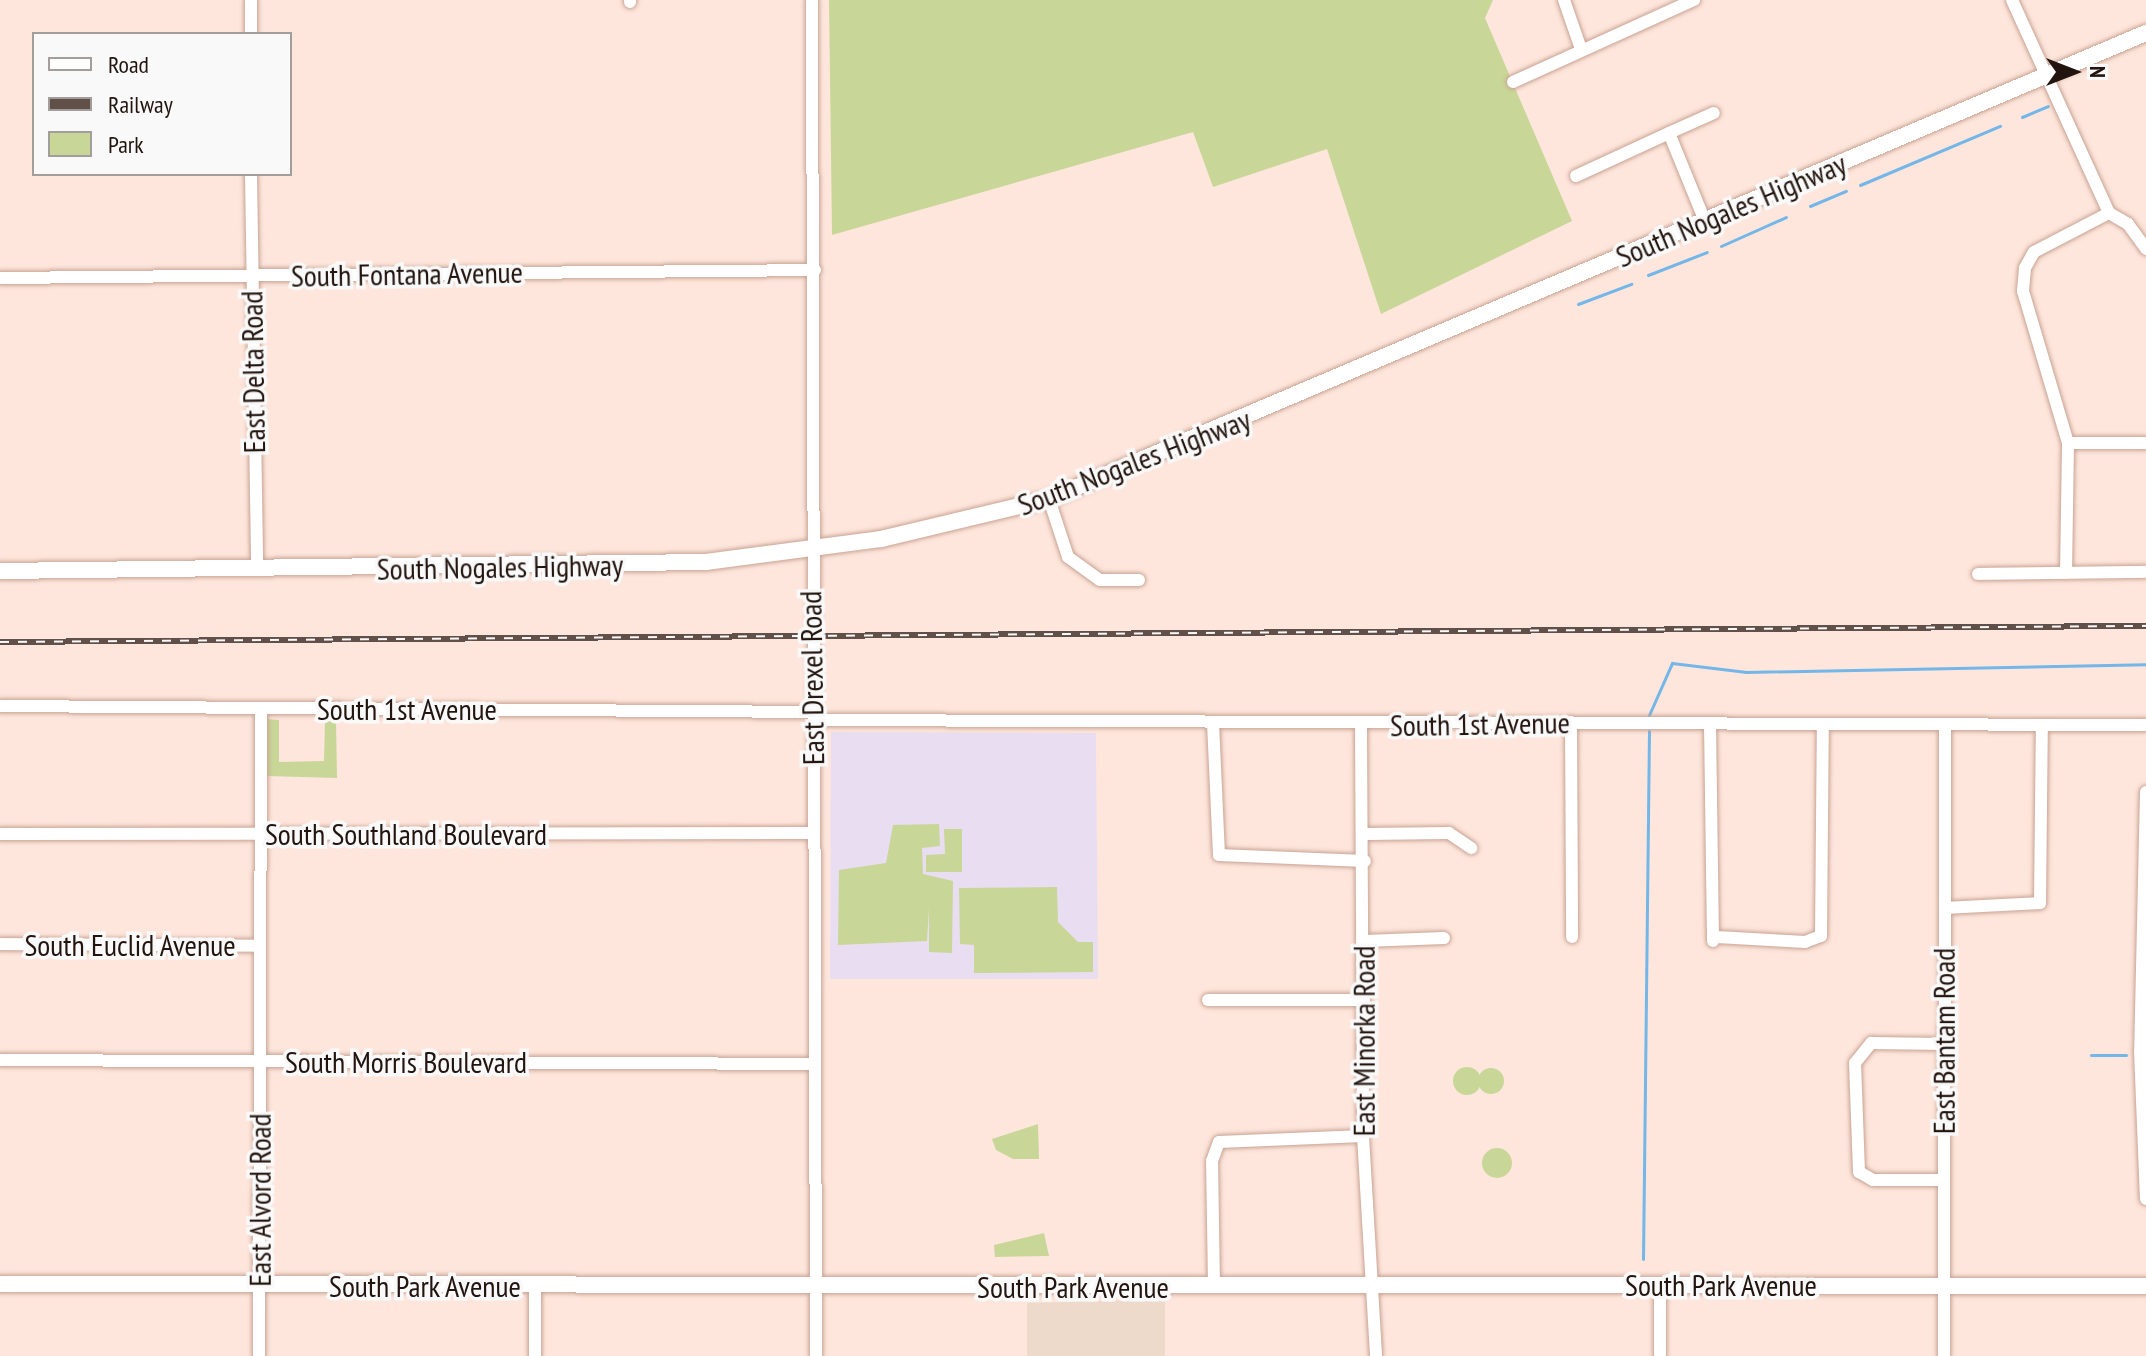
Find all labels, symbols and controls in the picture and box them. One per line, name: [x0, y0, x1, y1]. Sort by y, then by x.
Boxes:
legend: [32, 32, 292, 176]
north arrow: [2034, 32, 2114, 112]
text: Road: [108, 49, 149, 80]
text: N: [2084, 66, 2112, 78]
text: Railway: [108, 89, 173, 120]
text: Park: [108, 129, 144, 160]
street label: South Nogales Highway: [1611, 145, 1851, 275]
street label: South Fontana Avenue: [290, 254, 524, 294]
street label: East Delta Road: [234, 290, 272, 454]
street label: South Nogales Highway: [1013, 401, 1255, 523]
street label: South Nogales Highway: [377, 547, 623, 587]
street label: East Drexel Road: [792, 591, 832, 765]
street label: South 1st Avenue: [317, 691, 497, 727]
street label: South 1st Avenue: [1389, 704, 1571, 744]
street label: South Southland Boulevard: [265, 816, 547, 852]
street label: South Euclid Avenue: [24, 927, 236, 963]
street label: East Minorka Road: [1346, 946, 1382, 1136]
street label: East Bantam Road: [1926, 948, 1962, 1134]
street label: South Morris Boulevard: [285, 1044, 527, 1080]
street label: East Alvord Road: [242, 1113, 278, 1287]
street label: South Park Avenue: [1624, 1267, 1818, 1303]
street label: South Park Avenue: [328, 1268, 522, 1304]
street label: South Park Avenue: [976, 1269, 1170, 1305]

